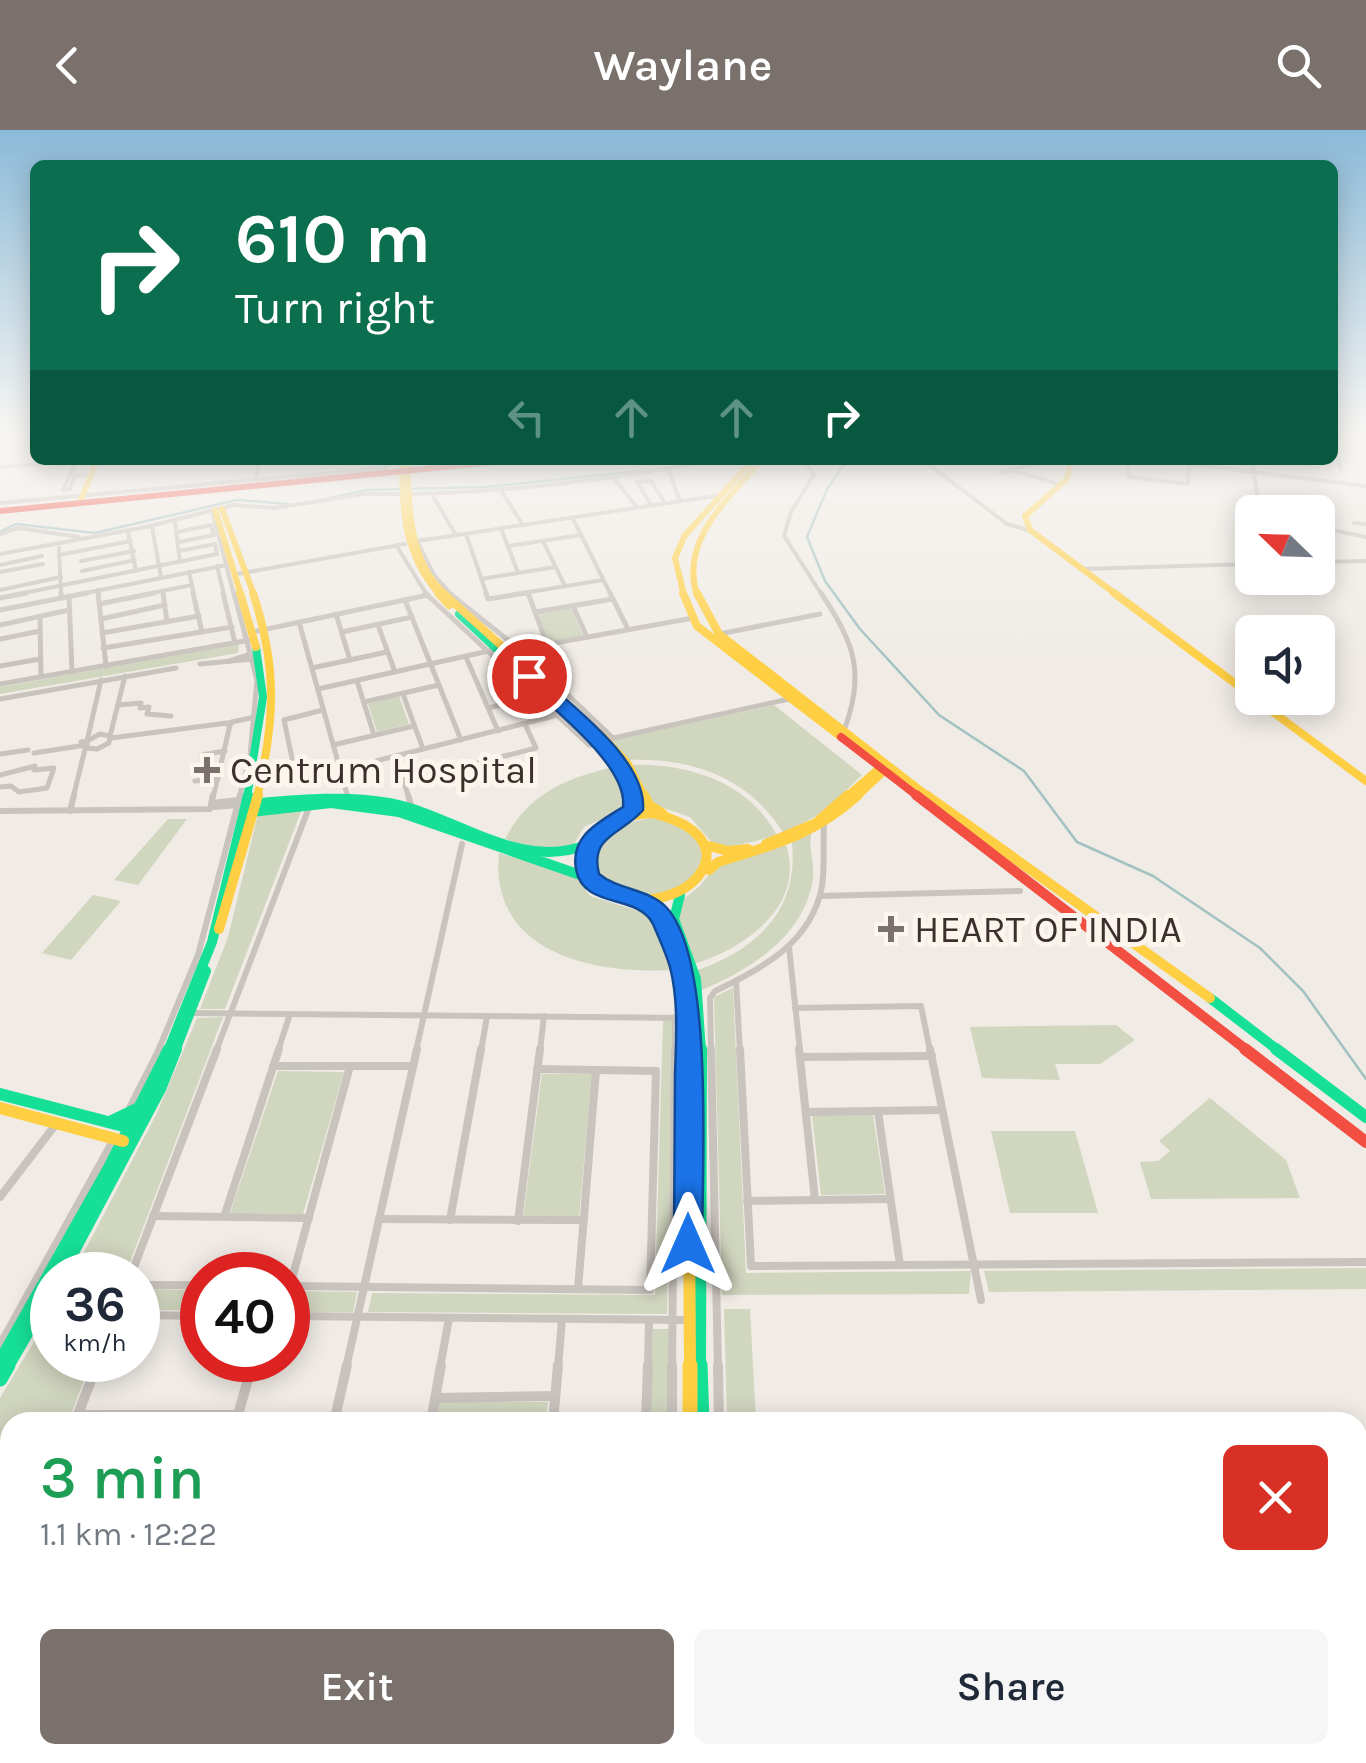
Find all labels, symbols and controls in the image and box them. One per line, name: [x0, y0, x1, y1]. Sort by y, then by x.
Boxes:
icon: back: [40, 38, 95, 93]
icon: search: [1271, 38, 1326, 93]
text: Waylane: [593, 39, 773, 91]
text: 610 m: [235, 198, 431, 280]
icon: right: [70, 200, 200, 330]
text: Turn right: [235, 282, 435, 334]
icon: left: [499, 390, 554, 445]
icon: ahead: [604, 390, 659, 445]
icon: ahead: [709, 390, 764, 445]
icon: right: [814, 390, 869, 445]
north arrow: [1235, 495, 1335, 595]
map controls: [1235, 495, 1335, 715]
button: sound: [1235, 615, 1335, 715]
pin: [487, 634, 572, 719]
icon: arrive: [502, 649, 557, 704]
place label: Centrum Hospital: [230, 748, 537, 793]
marker: Centrum Hospital: [194, 757, 220, 783]
place label: HEART OF INDIA: [914, 907, 1182, 952]
marker: HEART OF INDIA: [878, 916, 904, 942]
position arrow: [636, 1192, 740, 1296]
speed limit sign: 40: [180, 1252, 310, 1382]
text: 36: [64, 1275, 126, 1334]
text: km/h: [63, 1328, 127, 1357]
text: 3 min: [40, 1443, 205, 1513]
button: close: [1223, 1445, 1328, 1550]
text: 1.1 km · 12:22: [40, 1516, 217, 1553]
button: Exit: [40, 1629, 674, 1744]
button: Share: [694, 1629, 1328, 1744]

